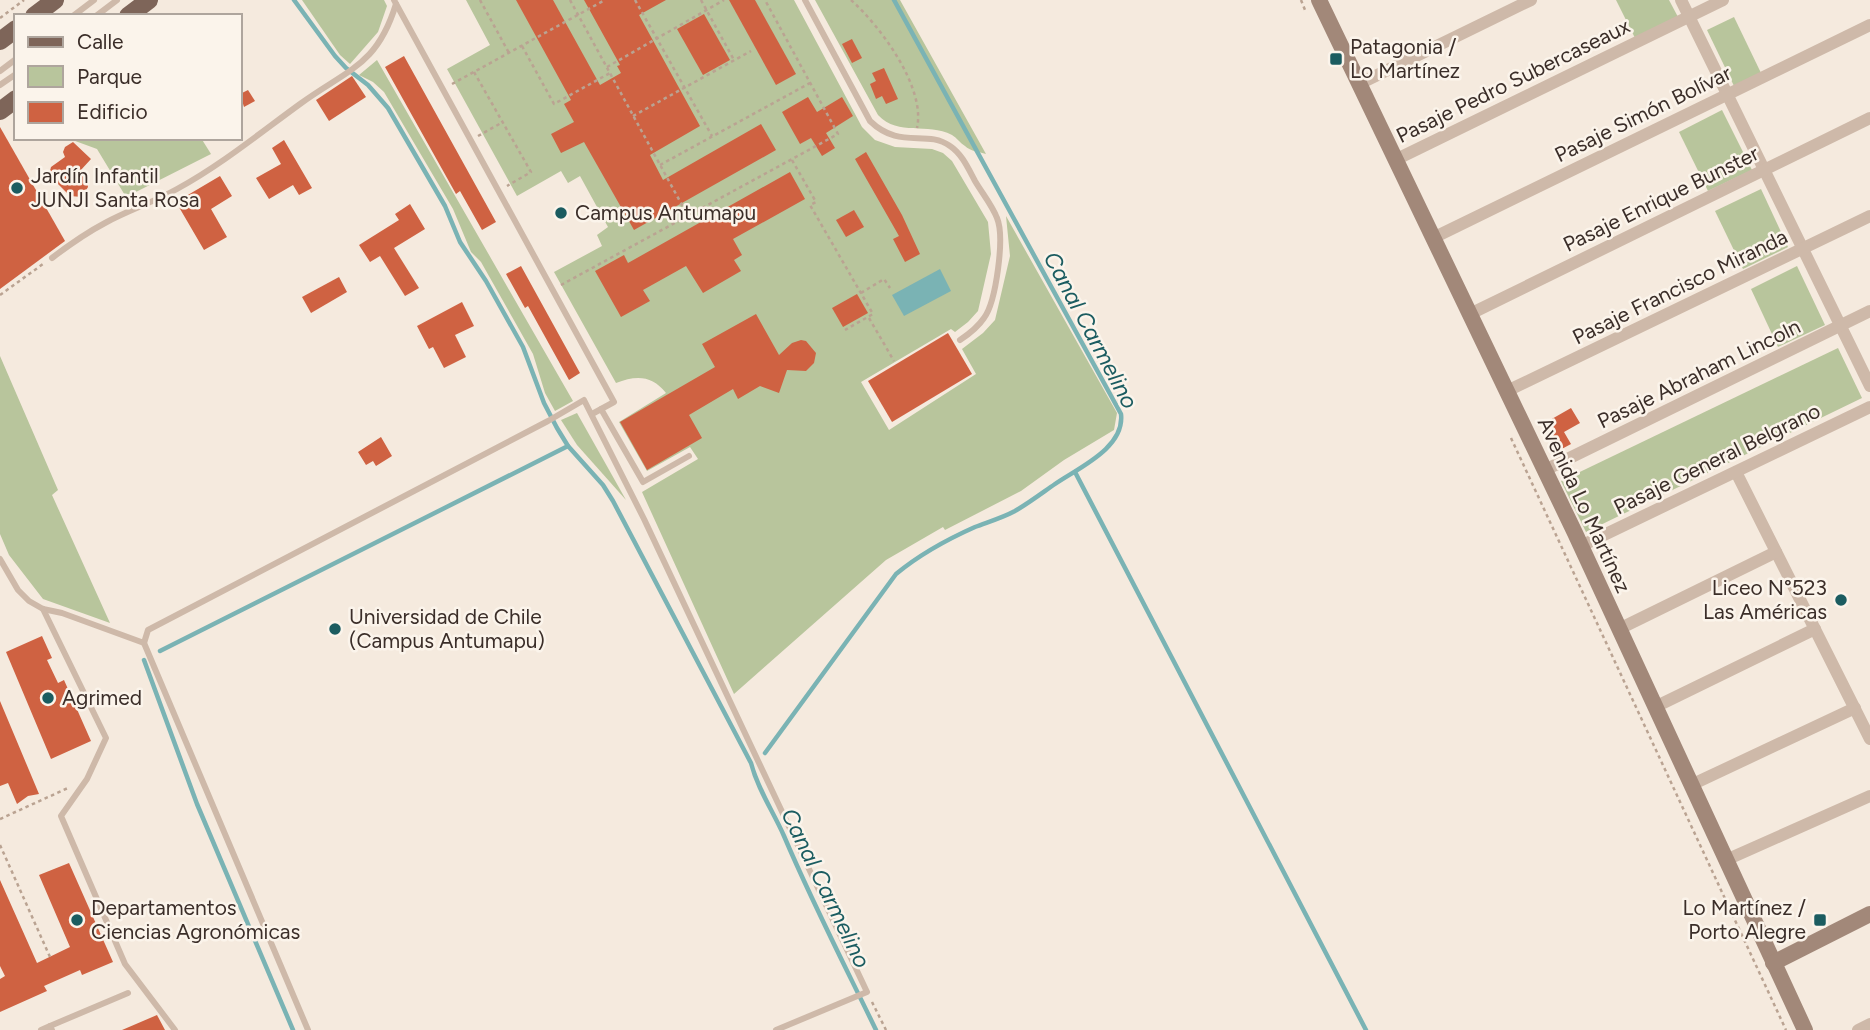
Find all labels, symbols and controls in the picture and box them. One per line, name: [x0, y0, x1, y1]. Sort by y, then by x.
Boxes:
street label: Pasaje Pedro Subercaseaux: [1392, 13, 1634, 148]
legend: [14, 14, 242, 140]
text: Calle: [77, 29, 124, 54]
place label: Patagonia / Lo Martínez: [1350, 34, 1460, 83]
marker: Patagonia / Lo Martínez: [1328, 51, 1344, 67]
street label: Pasaje Simón Bolívar: [1550, 60, 1735, 167]
text: Parque: [77, 64, 142, 89]
text: Edificio: [77, 99, 148, 124]
street label: Pasaje Enrique Bunster: [1559, 140, 1763, 257]
place label: Jardín Infantil JUNJI Santa Rosa: [31, 163, 200, 212]
marker: Jardín Infantil JUNJI Santa Rosa: [9, 180, 25, 196]
place label: Campus Antumapu: [575, 200, 756, 225]
marker: Campus Antumapu: [553, 205, 569, 221]
street label: Pasaje Francisco Miranda: [1568, 224, 1791, 350]
water label: Canal Carmelino: [1038, 247, 1144, 413]
street label: Pasaje Abraham Lincoln: [1593, 314, 1804, 434]
street label: Pasaje General Belgrano: [1609, 398, 1824, 519]
street label: Avenida Lo Martínez: [1533, 413, 1636, 597]
place label: Liceo N°523 Las Américas: [1703, 575, 1827, 624]
marker: Liceo N°523 Las Américas: [1833, 592, 1849, 608]
place label: Universidad de Chile (Campus Antumapu): [349, 604, 545, 653]
marker: Universidad de Chile (Campus Antumapu): [327, 621, 343, 637]
place label: Agrimed: [62, 685, 142, 710]
marker: Agrimed: [40, 690, 56, 706]
water label: Canal Carmelino: [775, 804, 877, 972]
place label: Departamentos Ciencias Agronómicas: [91, 895, 300, 944]
place label: Lo Martínez / Porto Alegre: [1682, 895, 1806, 944]
marker: Departamentos Ciencias Agronómicas: [69, 912, 85, 928]
marker: Lo Martínez / Porto Alegre: [1812, 912, 1828, 928]

